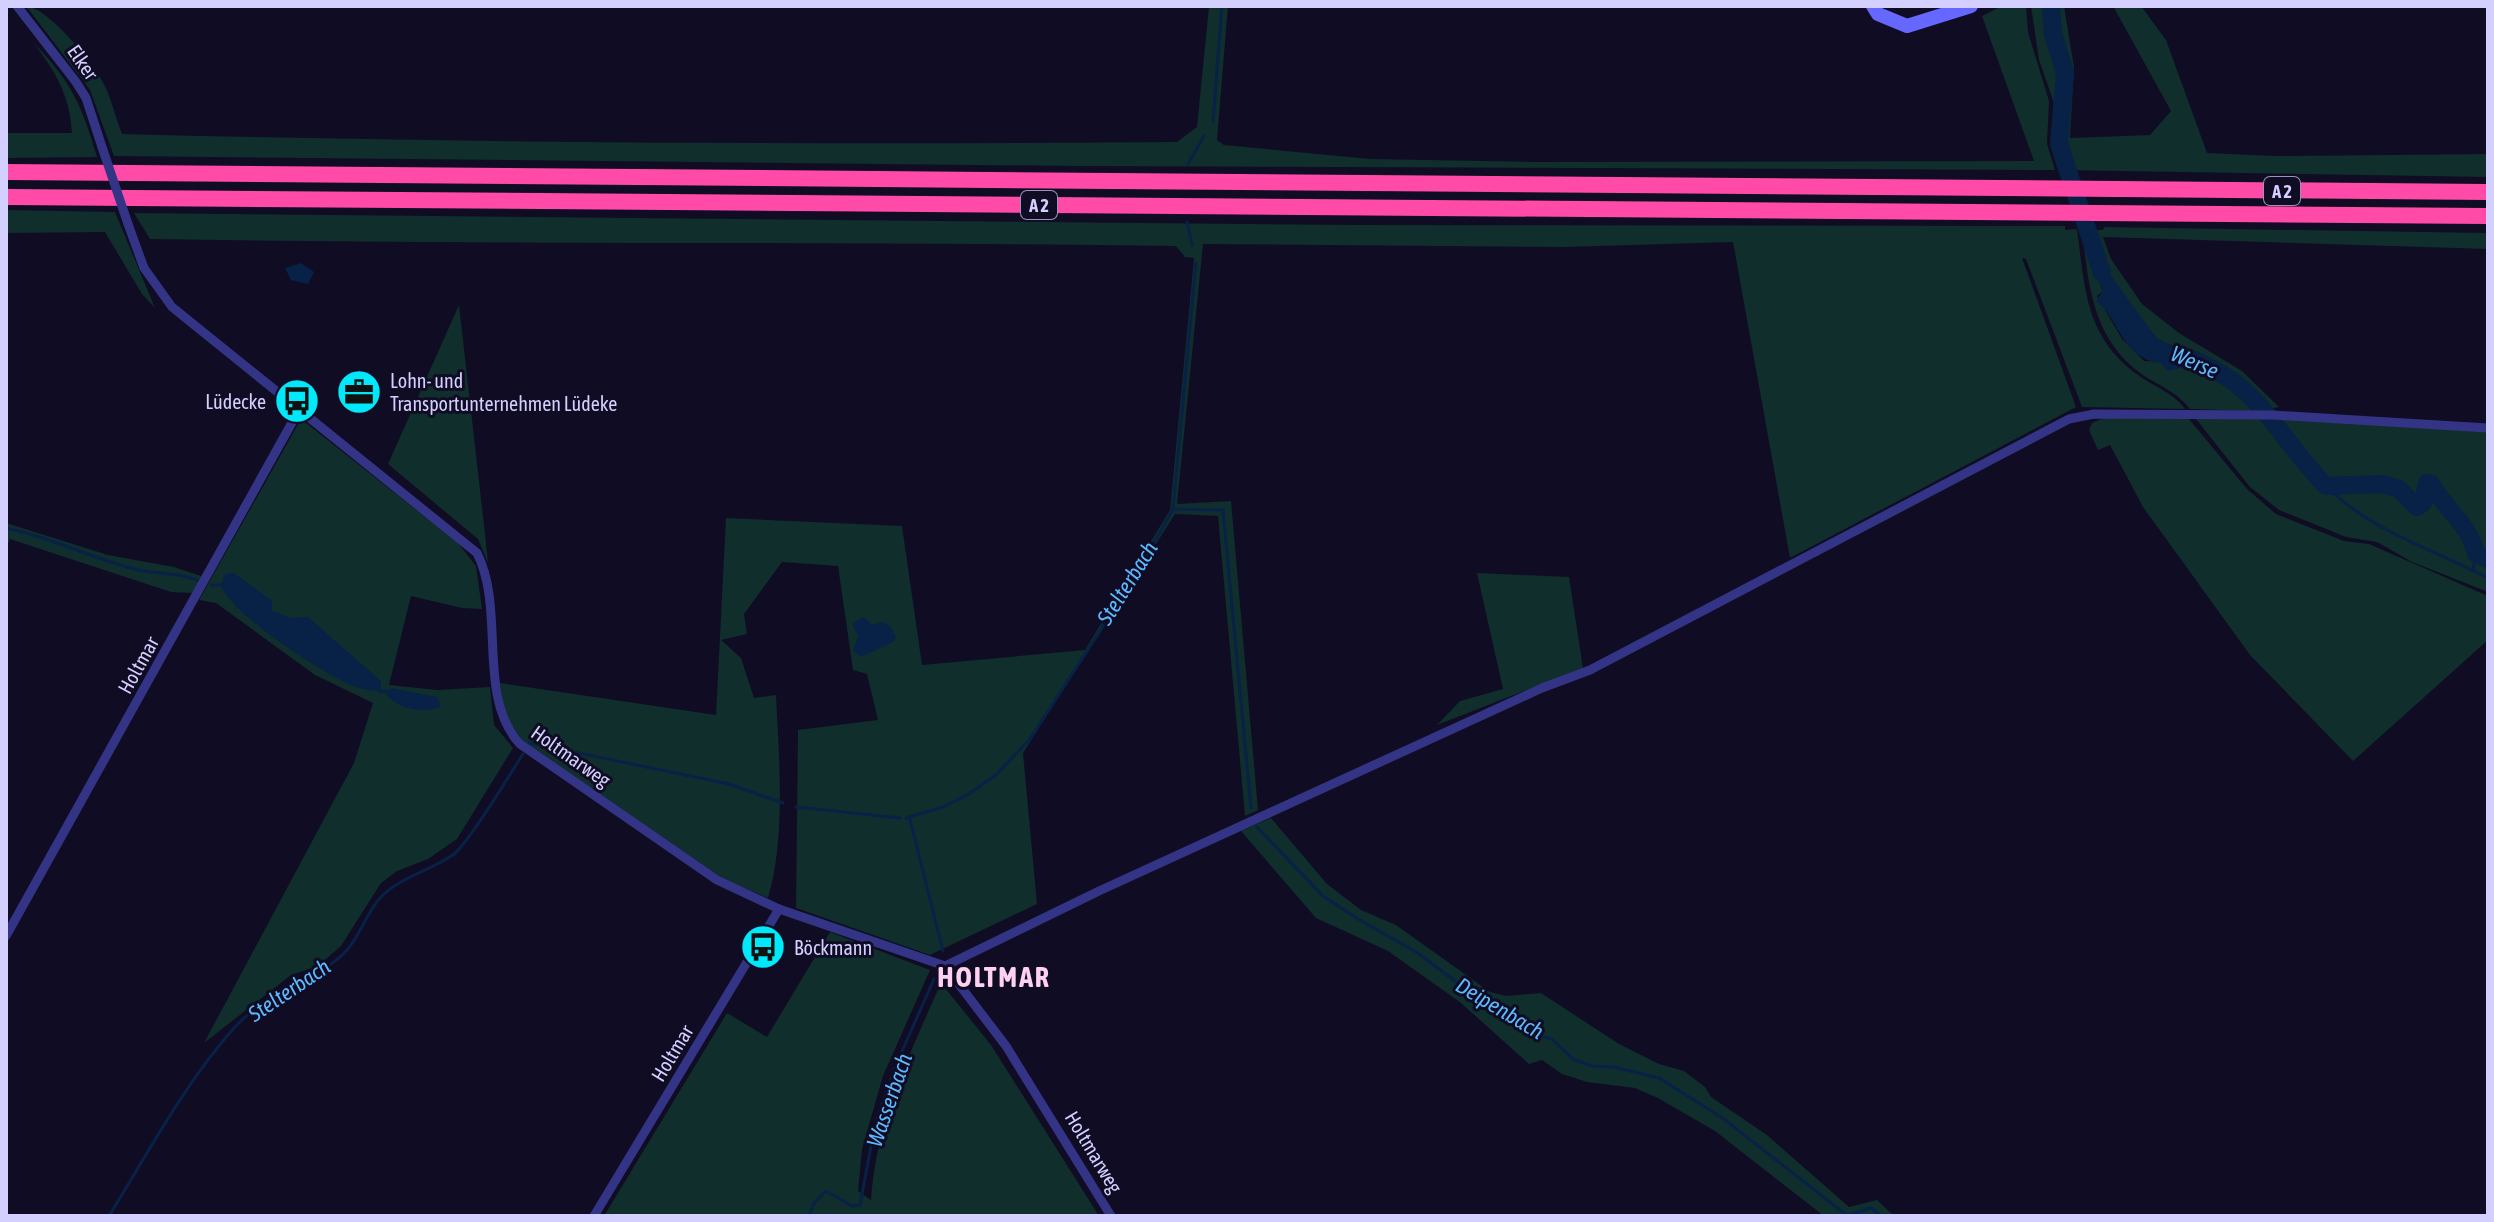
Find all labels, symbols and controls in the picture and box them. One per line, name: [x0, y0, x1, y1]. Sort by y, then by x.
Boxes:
street label: Elker: [63, 40, 104, 85]
road number: A 2: [2264, 177, 2300, 205]
road number: A 2: [1021, 191, 1057, 219]
water label: Werse: [2167, 340, 2223, 384]
office icon: Lohn- und Transportunternehmen Lüdeke: [335, 368, 383, 416]
place label: Lohn- und Transportunternehmen Lüdeke: [390, 369, 617, 415]
bus stop icon: Lüdecke: [273, 377, 321, 425]
place label: Lüdecke: [205, 390, 266, 413]
water label: Stelterbach: [1091, 536, 1163, 630]
street label: Holtmar: [113, 631, 164, 698]
street label: Holtmarweg: [527, 720, 615, 792]
bus stop icon: Böckmann: [739, 923, 787, 971]
place label: Böckmann: [794, 936, 872, 959]
water label: Stelterbach: [242, 953, 335, 1027]
district label: HOLTMAR: [937, 961, 1051, 993]
water label: Deipenbach: [1451, 972, 1549, 1045]
street label: Holtmar: [646, 1020, 698, 1085]
water label: Wasserbach: [861, 1050, 917, 1150]
street label: Holtmarweg: [1061, 1107, 1128, 1197]

